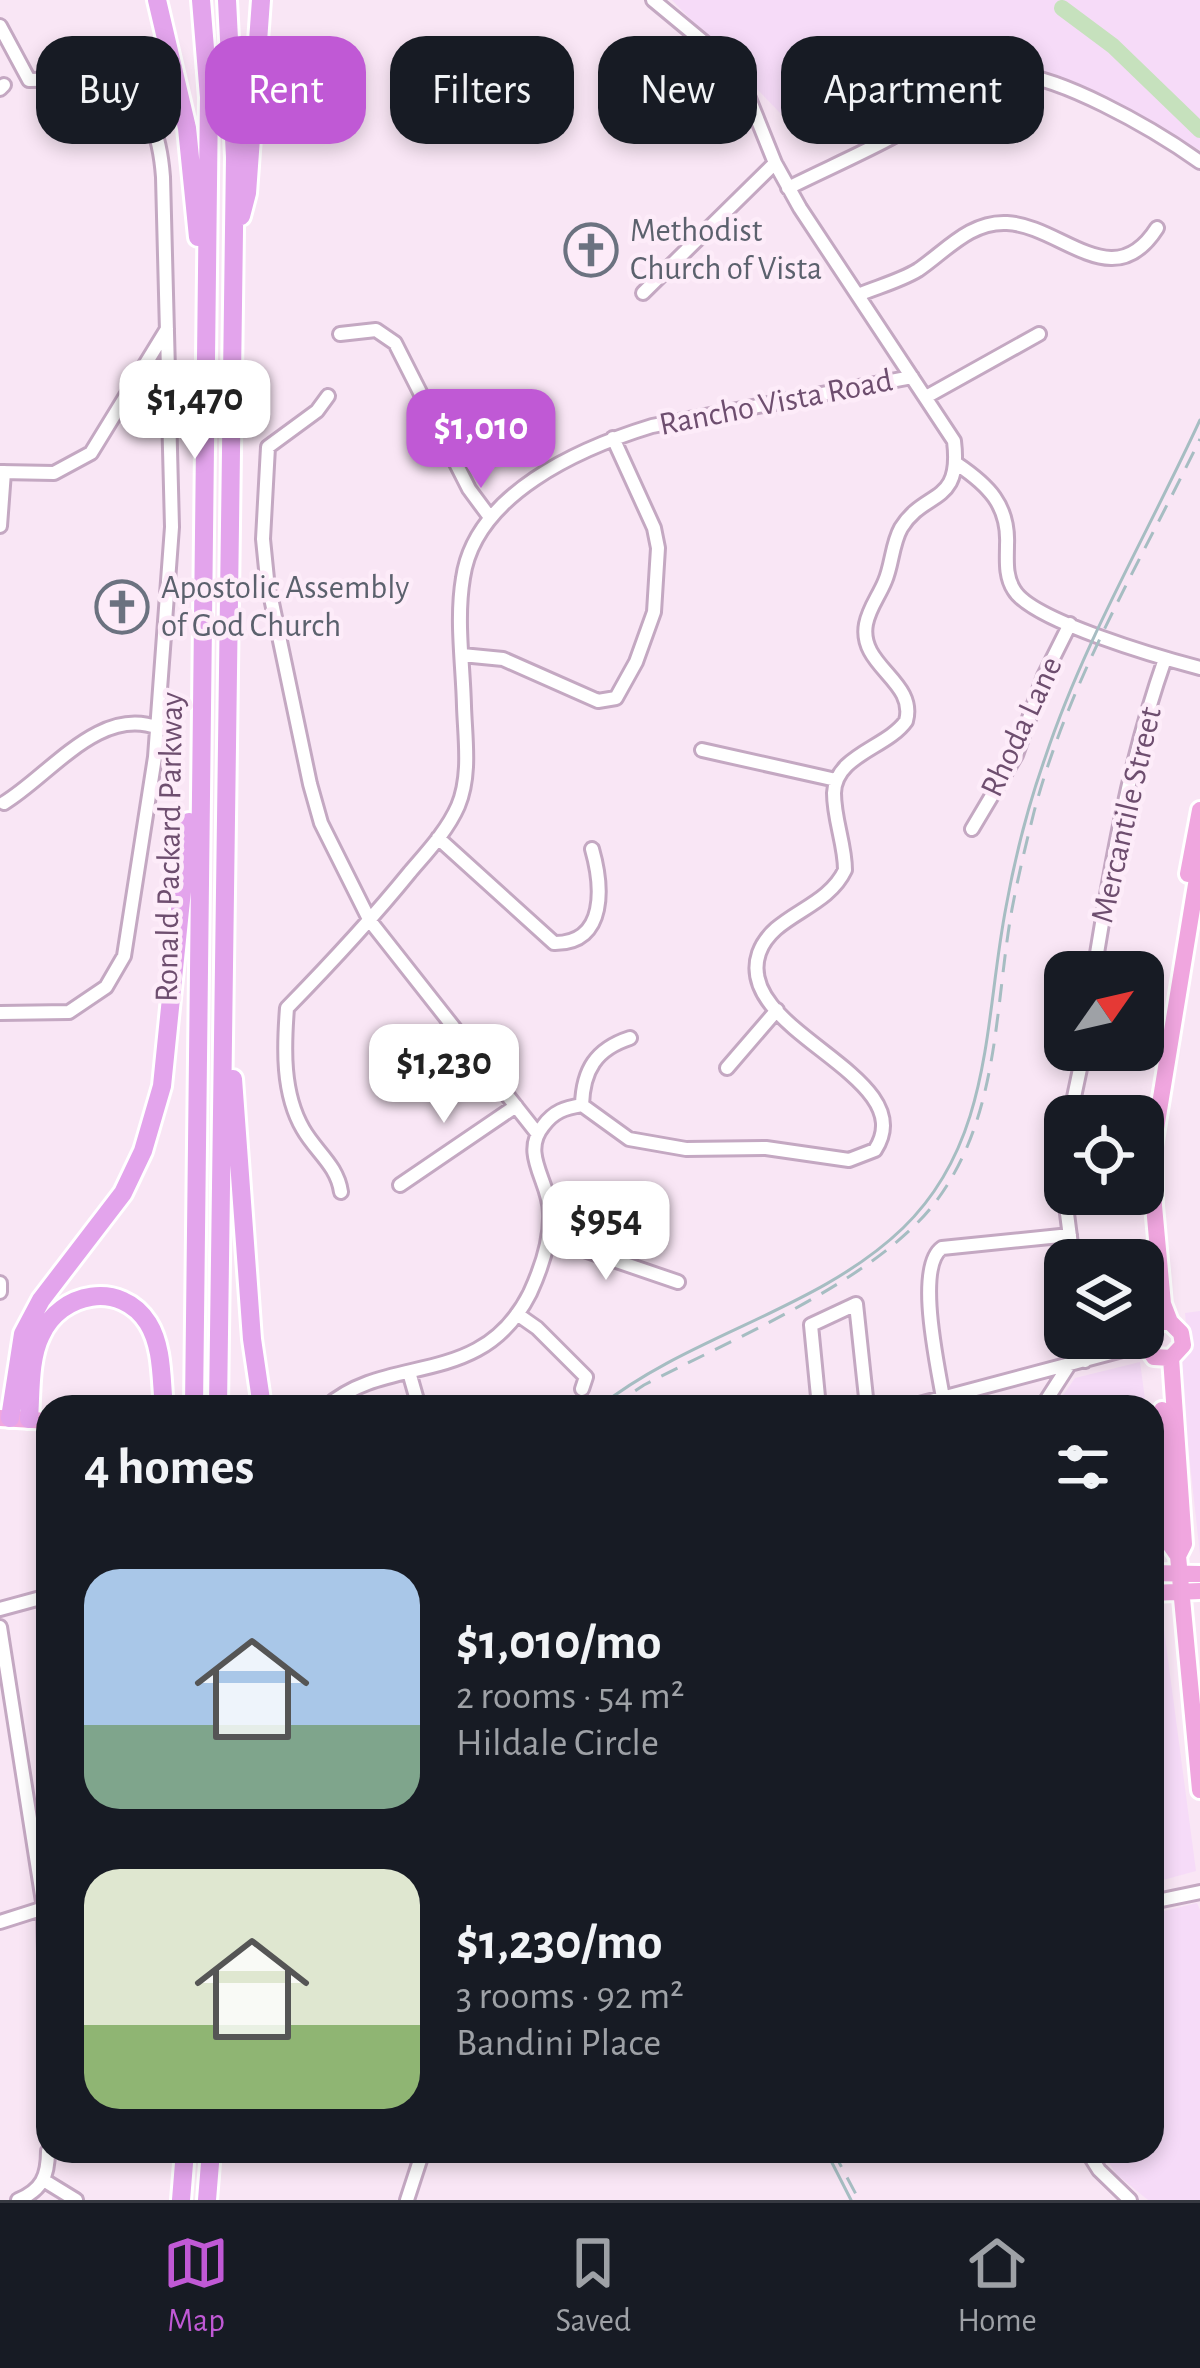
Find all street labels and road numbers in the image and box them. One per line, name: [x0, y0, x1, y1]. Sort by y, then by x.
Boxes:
street label: Rancho Vista Road: [657, 364, 895, 442]
street label: Rhoda Lane: [975, 652, 1069, 802]
street label: Ronald Packard Parkway: [151, 692, 189, 1002]
street label: Mercantile Street: [1086, 703, 1168, 926]

